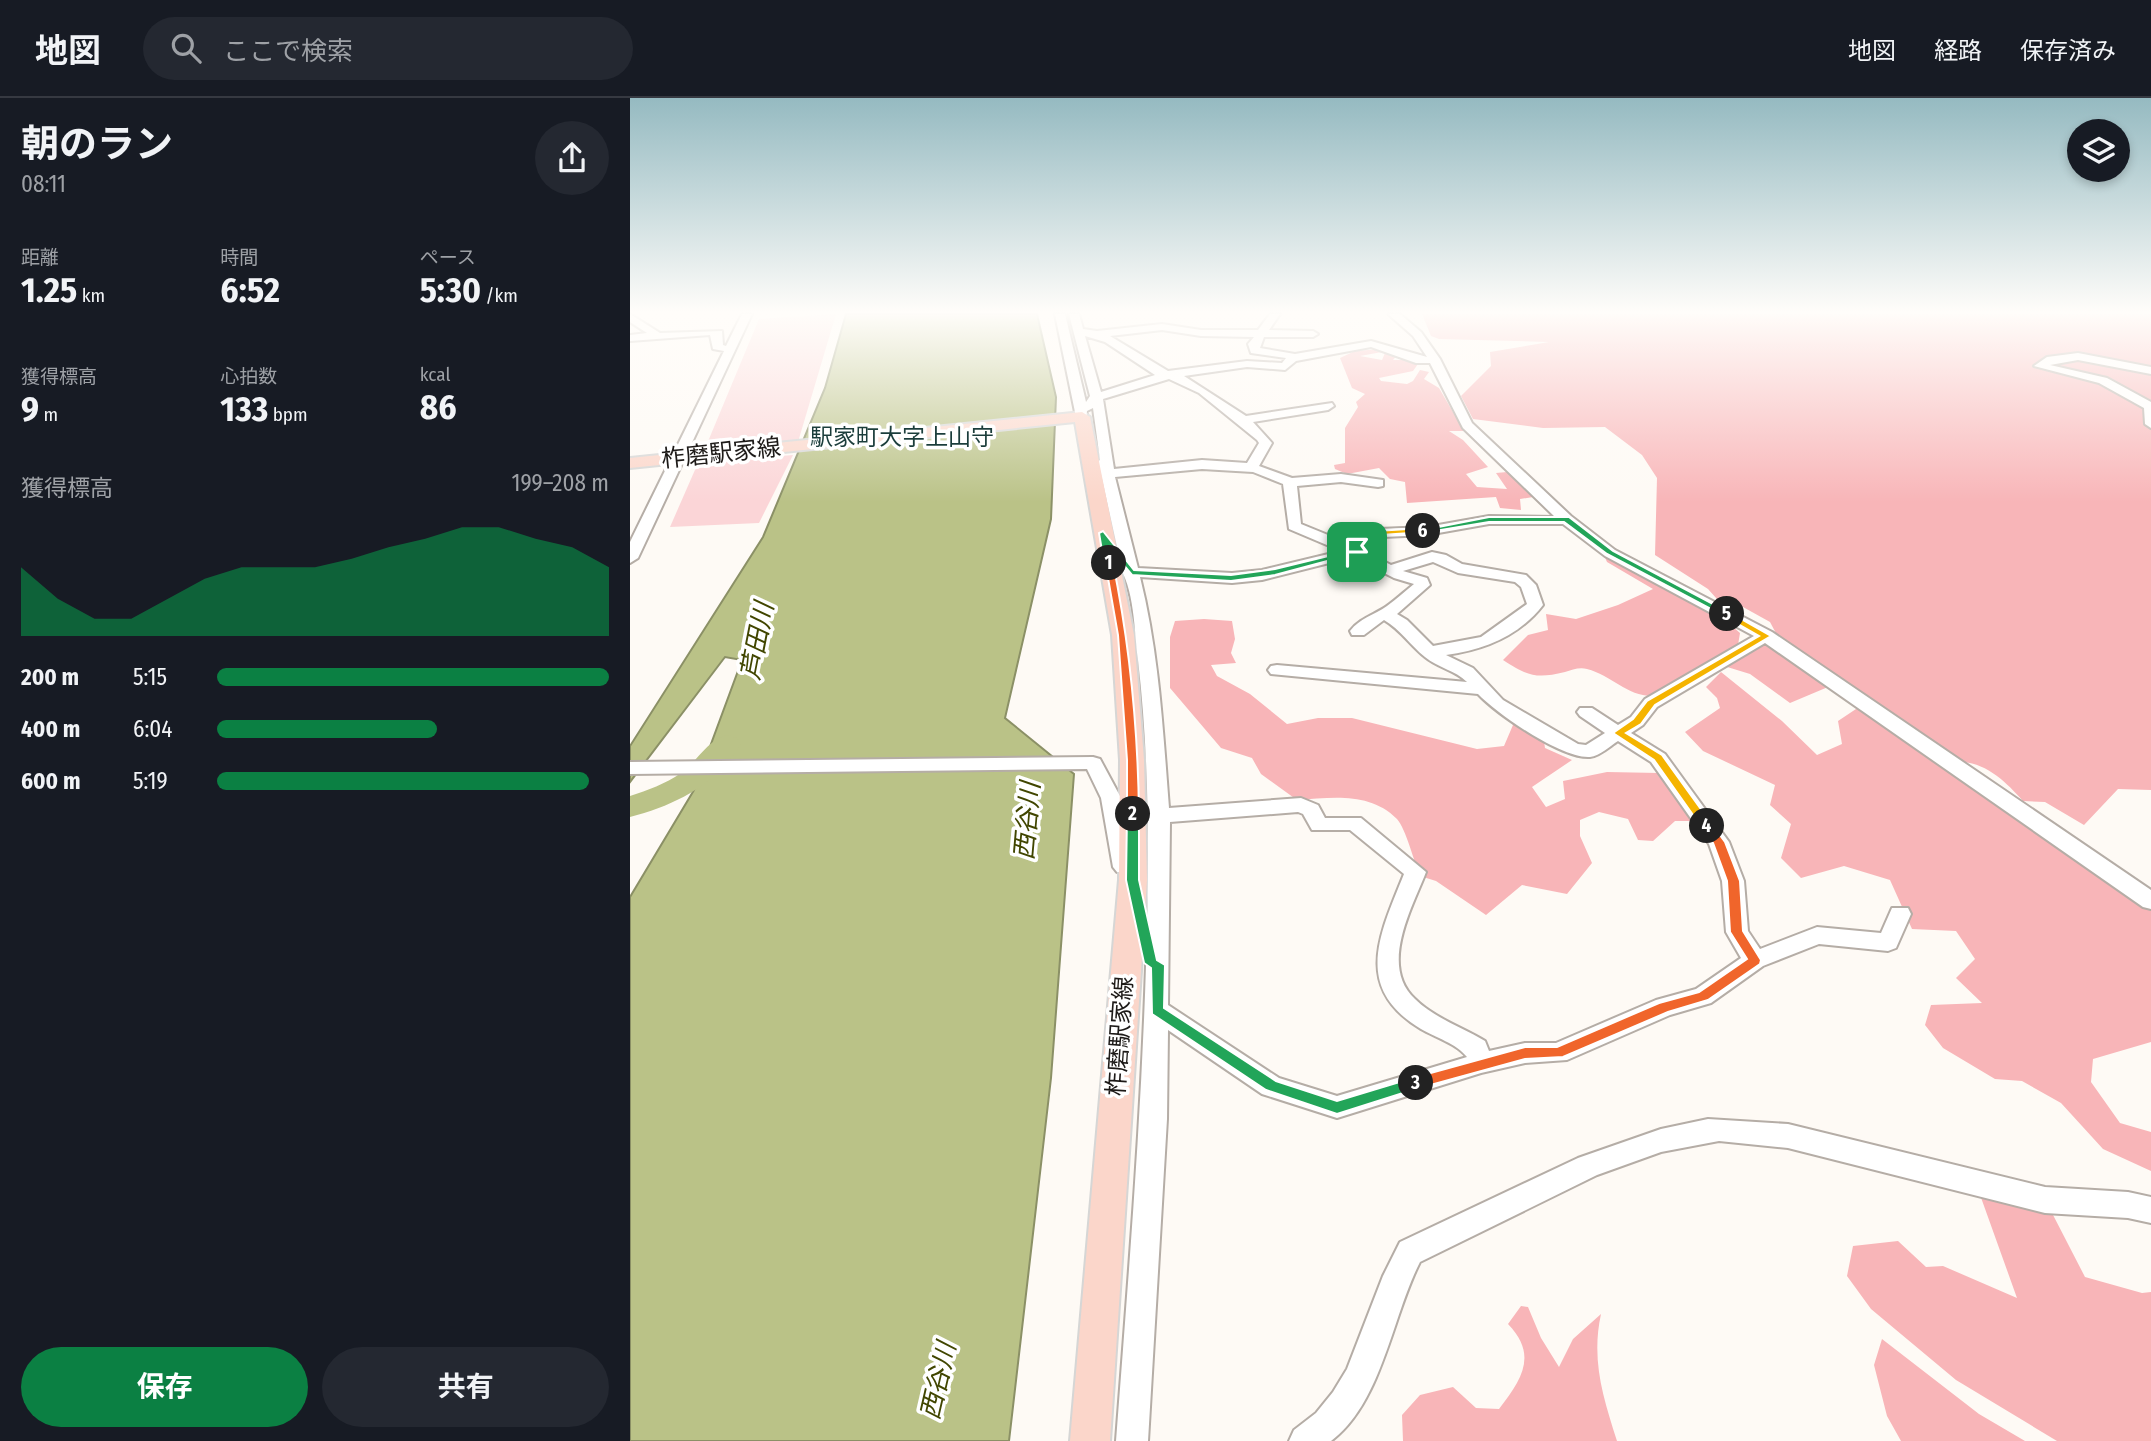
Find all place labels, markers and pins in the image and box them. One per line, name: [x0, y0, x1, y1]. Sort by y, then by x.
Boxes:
pin: 6: [1406, 514, 1440, 548]
pin: [1327, 522, 1387, 582]
pin: 1: [1092, 546, 1126, 580]
pin: 5: [1710, 596, 1744, 632]
pin: 2: [1116, 796, 1150, 832]
pin: 4: [1690, 808, 1724, 844]
pin: 3: [1398, 1066, 1434, 1100]

